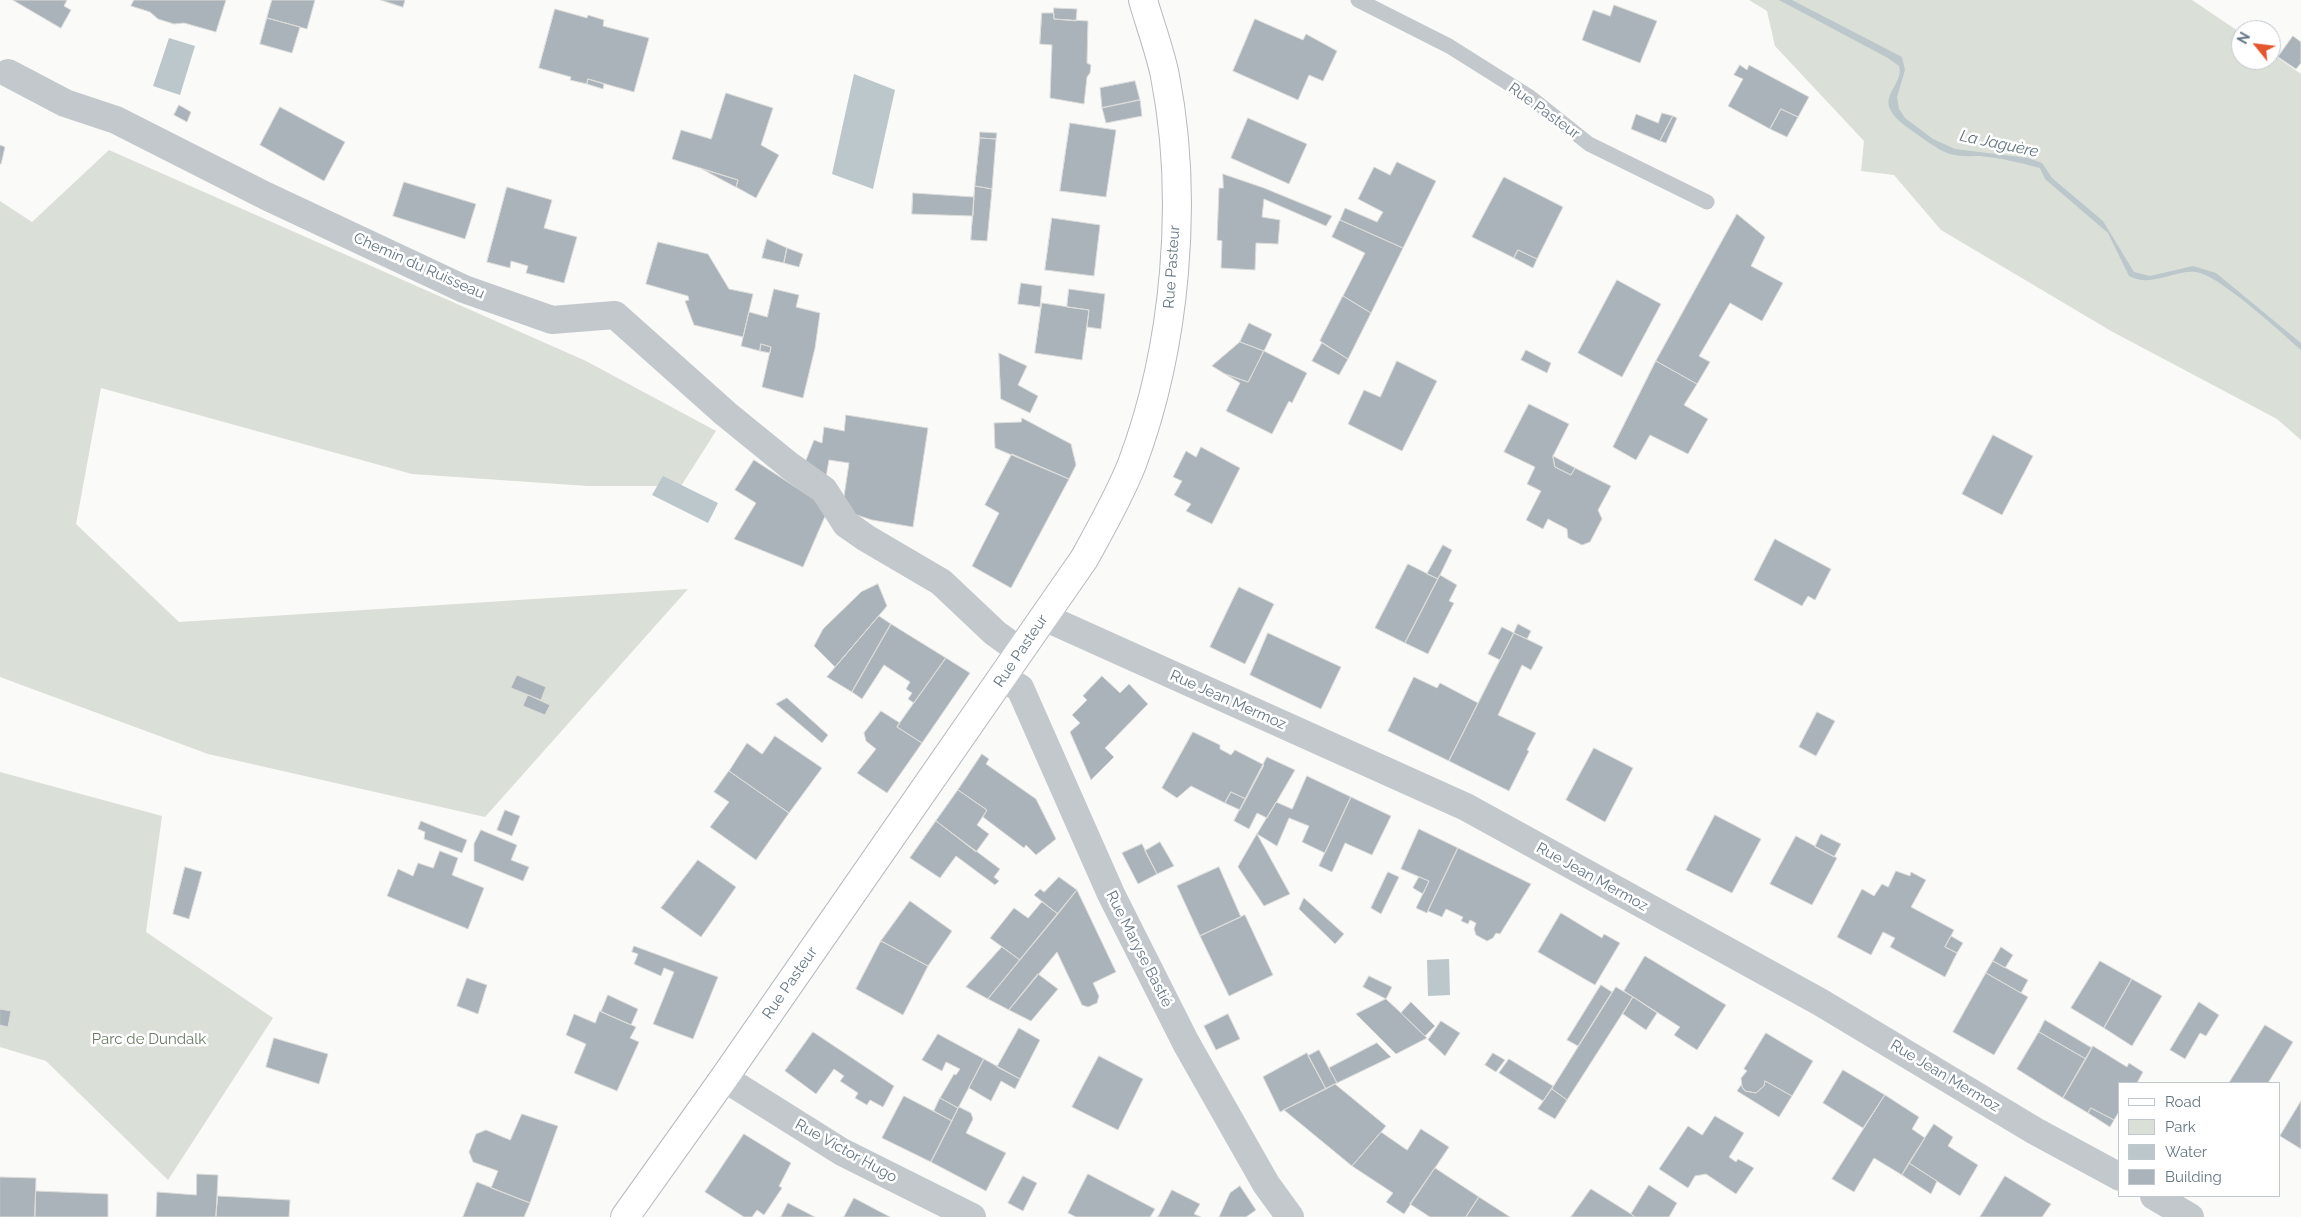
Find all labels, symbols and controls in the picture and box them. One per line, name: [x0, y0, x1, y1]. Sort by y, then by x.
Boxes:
north arrow: [2231, 20, 2281, 70]
text: N: [2234, 30, 2253, 47]
street label: Rue Pasteur: [1505, 79, 1583, 143]
water label: La Jaguère: [1958, 126, 2040, 162]
street label: Rue Pasteur: [1160, 225, 1184, 309]
street label: Chemin du Ruisseau: [351, 229, 487, 303]
street label: Rue Pasteur: [990, 611, 1052, 691]
street label: Rue Jean Mermoz: [1167, 666, 1289, 734]
street label: Rue Jean Mermoz: [1533, 839, 1651, 915]
street label: Rue Maryse Bastié: [1102, 888, 1176, 1010]
street label: Rue Pasteur: [759, 944, 821, 1022]
park label: Parc de Dundalk: [92, 1030, 206, 1048]
street label: Rue Jean Mermoz: [1887, 1036, 2003, 1116]
legend: [2118, 1082, 2281, 1197]
text: Road: [2165, 1093, 2201, 1111]
street label: Rue Victor Hugo: [792, 1115, 900, 1187]
text: Park: [2165, 1118, 2196, 1136]
text: Water: [2165, 1143, 2207, 1161]
text: Building: [2165, 1168, 2222, 1186]

